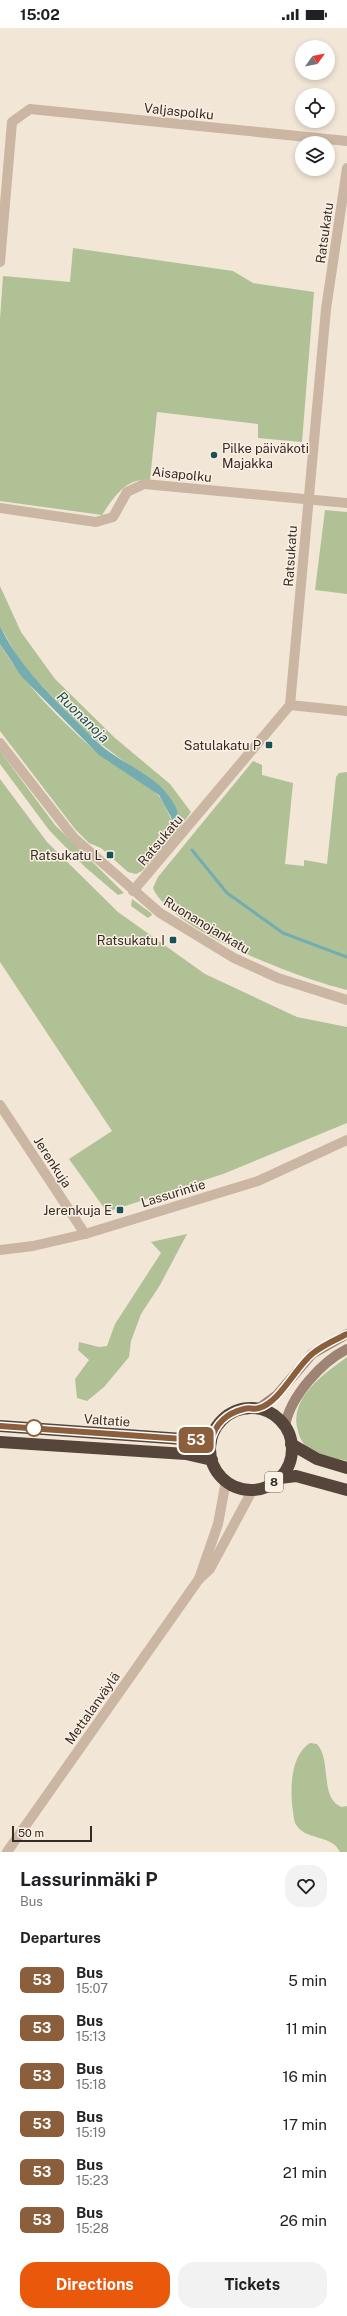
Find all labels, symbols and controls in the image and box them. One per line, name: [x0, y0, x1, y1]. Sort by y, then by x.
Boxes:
text: 15:02: [20, 6, 60, 23]
north arrow: [295, 40, 335, 80]
map controls: [295, 40, 335, 176]
button: locate: [295, 88, 335, 128]
street label: Valjaspolku: [143, 100, 215, 123]
button: layers: [295, 136, 335, 176]
street label: Ratsukatu: [313, 202, 336, 265]
place label: Pilke päiväkoti Majakka: [222, 441, 309, 471]
marker: Pilke päiväkoti Majakka: [209, 450, 219, 460]
street label: Aisapolku: [151, 464, 213, 485]
street label: Ratsukatu: [281, 525, 300, 587]
water label: Ruonanoja: [54, 688, 112, 746]
place label: Satulakatu P: [184, 738, 261, 753]
marker: Satulakatu P: [264, 740, 274, 750]
street label: Ratsukatu: [135, 812, 186, 869]
place label: Ratsukatu L: [30, 848, 102, 863]
marker: Ratsukatu L: [105, 850, 115, 860]
street label: Ruonanojankatu: [161, 894, 253, 957]
place label: Ratsukatu I: [97, 933, 165, 948]
marker: Ratsukatu I: [168, 935, 178, 945]
street label: Jerenkuja: [31, 1134, 75, 1190]
street label: Lassurintie: [139, 1177, 207, 1210]
place label: Jerenkuja E: [43, 1203, 112, 1218]
marker: Jerenkuja E: [115, 1205, 125, 1215]
street label: Valtatie: [83, 1411, 131, 1430]
unlabelled marker: [25, 1419, 43, 1437]
line badge: 53: [178, 1427, 214, 1453]
text: 53: [187, 1432, 205, 1448]
road number: 8: [265, 1472, 283, 1492]
street label: Mettalanväylä: [62, 1669, 123, 1747]
scale bar: [12, 1824, 92, 1843]
text: 50 m: [18, 1827, 44, 1839]
button: heart: [285, 1865, 327, 1907]
text: Lassurinmäki P: [20, 1868, 158, 1890]
text: Bus: [20, 1894, 43, 1909]
text: Departures: [20, 1929, 101, 1946]
text: Bus: [76, 1964, 103, 1981]
text: 53: [33, 1972, 51, 1988]
text: 5 min: [288, 1972, 327, 1989]
text: 15:07: [76, 1981, 108, 1996]
text: Bus: [76, 2012, 103, 2029]
text: 53: [33, 2020, 51, 2036]
text: 11 min: [286, 2020, 327, 2037]
text: 15:13: [76, 2029, 106, 2044]
text: Bus: [76, 2060, 103, 2077]
text: 53: [33, 2068, 51, 2084]
text: 16 min: [282, 2068, 327, 2085]
text: 15:18: [76, 2077, 106, 2092]
text: Bus: [76, 2108, 103, 2125]
text: 53: [33, 2116, 51, 2132]
text: 17 min: [283, 2116, 327, 2133]
text: 15:19: [76, 2125, 106, 2140]
text: Bus: [76, 2156, 103, 2173]
text: 53: [33, 2164, 51, 2180]
text: 21 min: [283, 2164, 327, 2181]
text: 15:23: [76, 2173, 109, 2188]
text: Bus: [76, 2204, 103, 2221]
text: 53: [33, 2212, 51, 2228]
text: 26 min: [280, 2212, 327, 2229]
text: 15:28: [76, 2221, 109, 2236]
button: Directions: [20, 2262, 170, 2308]
button: Tickets: [178, 2262, 327, 2308]

